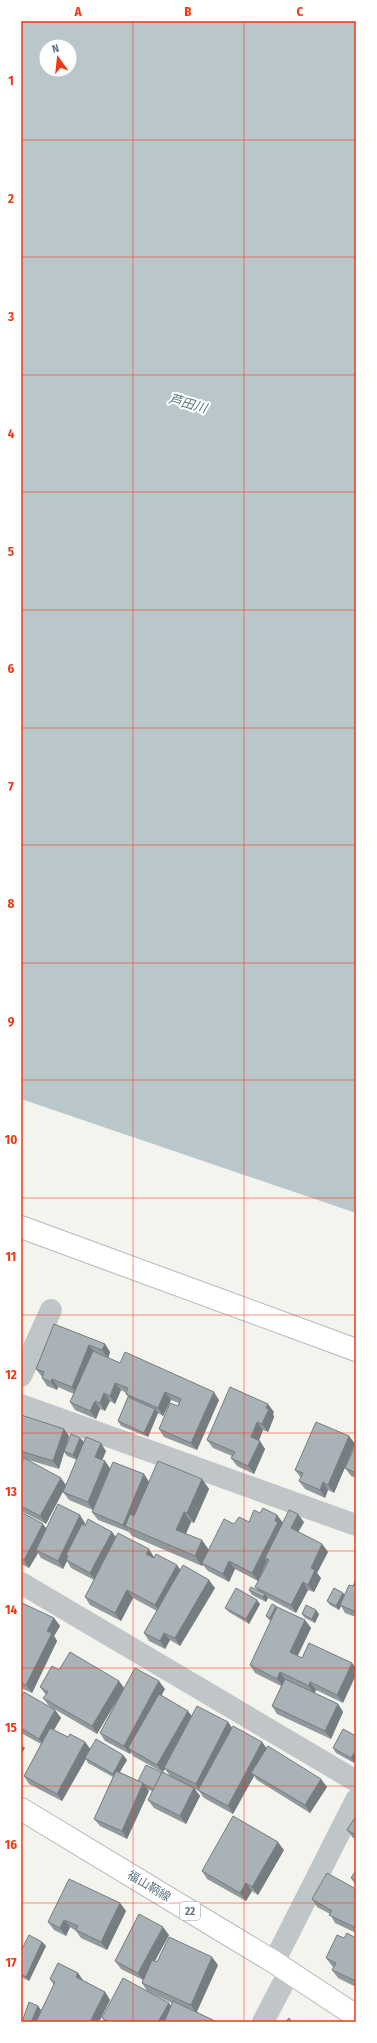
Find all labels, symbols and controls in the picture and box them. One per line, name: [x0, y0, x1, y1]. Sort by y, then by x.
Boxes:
text: A: [73, 4, 82, 19]
text: B: [184, 4, 192, 19]
text: C: [297, 4, 304, 19]
north arrow: [38, 38, 78, 78]
text: N: [51, 42, 60, 56]
text: 1: [8, 73, 14, 88]
text: 2: [7, 191, 14, 206]
text: 3: [7, 309, 14, 324]
water label: 芦田川: [167, 391, 211, 417]
text: 4: [8, 426, 15, 441]
text: 5: [8, 544, 14, 559]
text: 6: [8, 661, 15, 676]
text: 7: [8, 779, 14, 794]
text: 8: [8, 896, 15, 911]
text: 9: [8, 1014, 15, 1029]
text: 10: [5, 1132, 17, 1147]
text: 11: [6, 1249, 16, 1264]
text: 12: [5, 1367, 17, 1382]
text: 13: [5, 1484, 17, 1499]
text: 14: [5, 1602, 17, 1617]
text: 15: [5, 1720, 17, 1735]
text: 16: [5, 1837, 17, 1852]
street label: 福山鞆線: [125, 1868, 173, 1904]
road number: 22: [180, 1902, 200, 1920]
text: 17: [5, 1955, 17, 1970]

